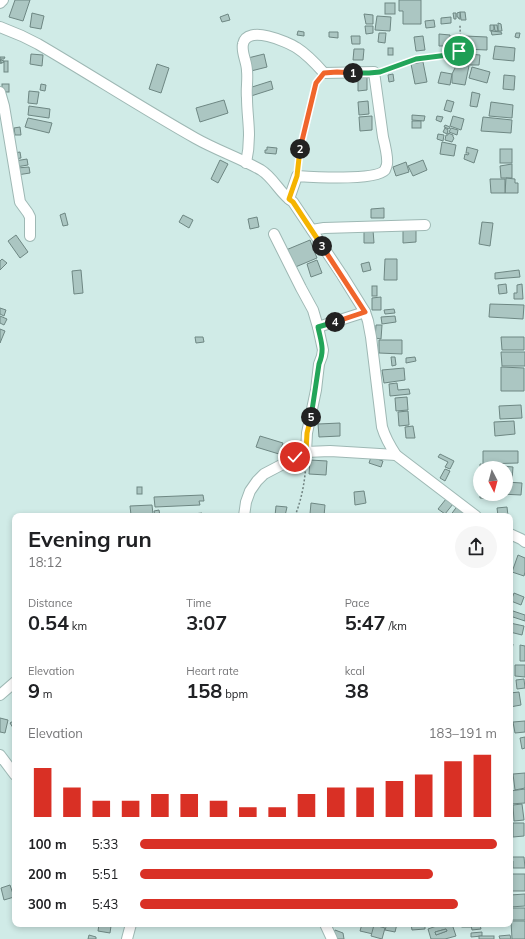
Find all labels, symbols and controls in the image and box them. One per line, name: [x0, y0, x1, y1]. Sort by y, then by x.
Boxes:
pin: [442, 34, 476, 68]
icon: arrive: [448, 40, 470, 62]
pin: 1: [343, 63, 363, 83]
text: 1: [350, 66, 356, 80]
pin: 2: [290, 139, 310, 159]
text: 2: [297, 142, 303, 156]
pin: 3: [312, 236, 332, 256]
text: 3: [319, 239, 325, 253]
pin: 4: [325, 312, 345, 332]
text: 4: [332, 315, 338, 329]
pin: 5: [301, 407, 321, 427]
text: 5: [308, 410, 314, 424]
pin: [278, 440, 312, 474]
icon: check: [284, 446, 306, 468]
north arrow: [473, 461, 513, 501]
map controls: [473, 461, 513, 501]
text: Evening run: [28, 525, 152, 553]
button: share: [455, 526, 497, 568]
text: 18:12: [28, 554, 62, 570]
text: Distance: [28, 596, 72, 610]
text: Time: [186, 596, 211, 610]
text: Pace: [345, 596, 369, 610]
text: 0.54: [28, 610, 69, 635]
text: 3:07: [186, 610, 227, 635]
text: 5:47: [345, 610, 386, 635]
text: km: [69, 619, 87, 633]
text: /km: [386, 619, 407, 633]
text: Elevation: [28, 664, 75, 678]
text: Heart rate: [186, 664, 239, 678]
text: kcal: [345, 664, 365, 678]
text: 9: [28, 678, 40, 703]
text: 158: [186, 678, 222, 703]
text: 38: [345, 678, 369, 703]
text: m: [40, 687, 53, 701]
text: bpm: [222, 687, 248, 701]
text: Elevation: [28, 725, 83, 741]
text: 183–191 m: [429, 725, 497, 741]
text: 100 m: [28, 836, 67, 852]
text: 5:33: [92, 836, 118, 852]
text: 200 m: [28, 866, 67, 882]
text: 5:51: [92, 866, 118, 882]
text: 300 m: [28, 896, 67, 912]
text: 5:43: [92, 896, 118, 912]

